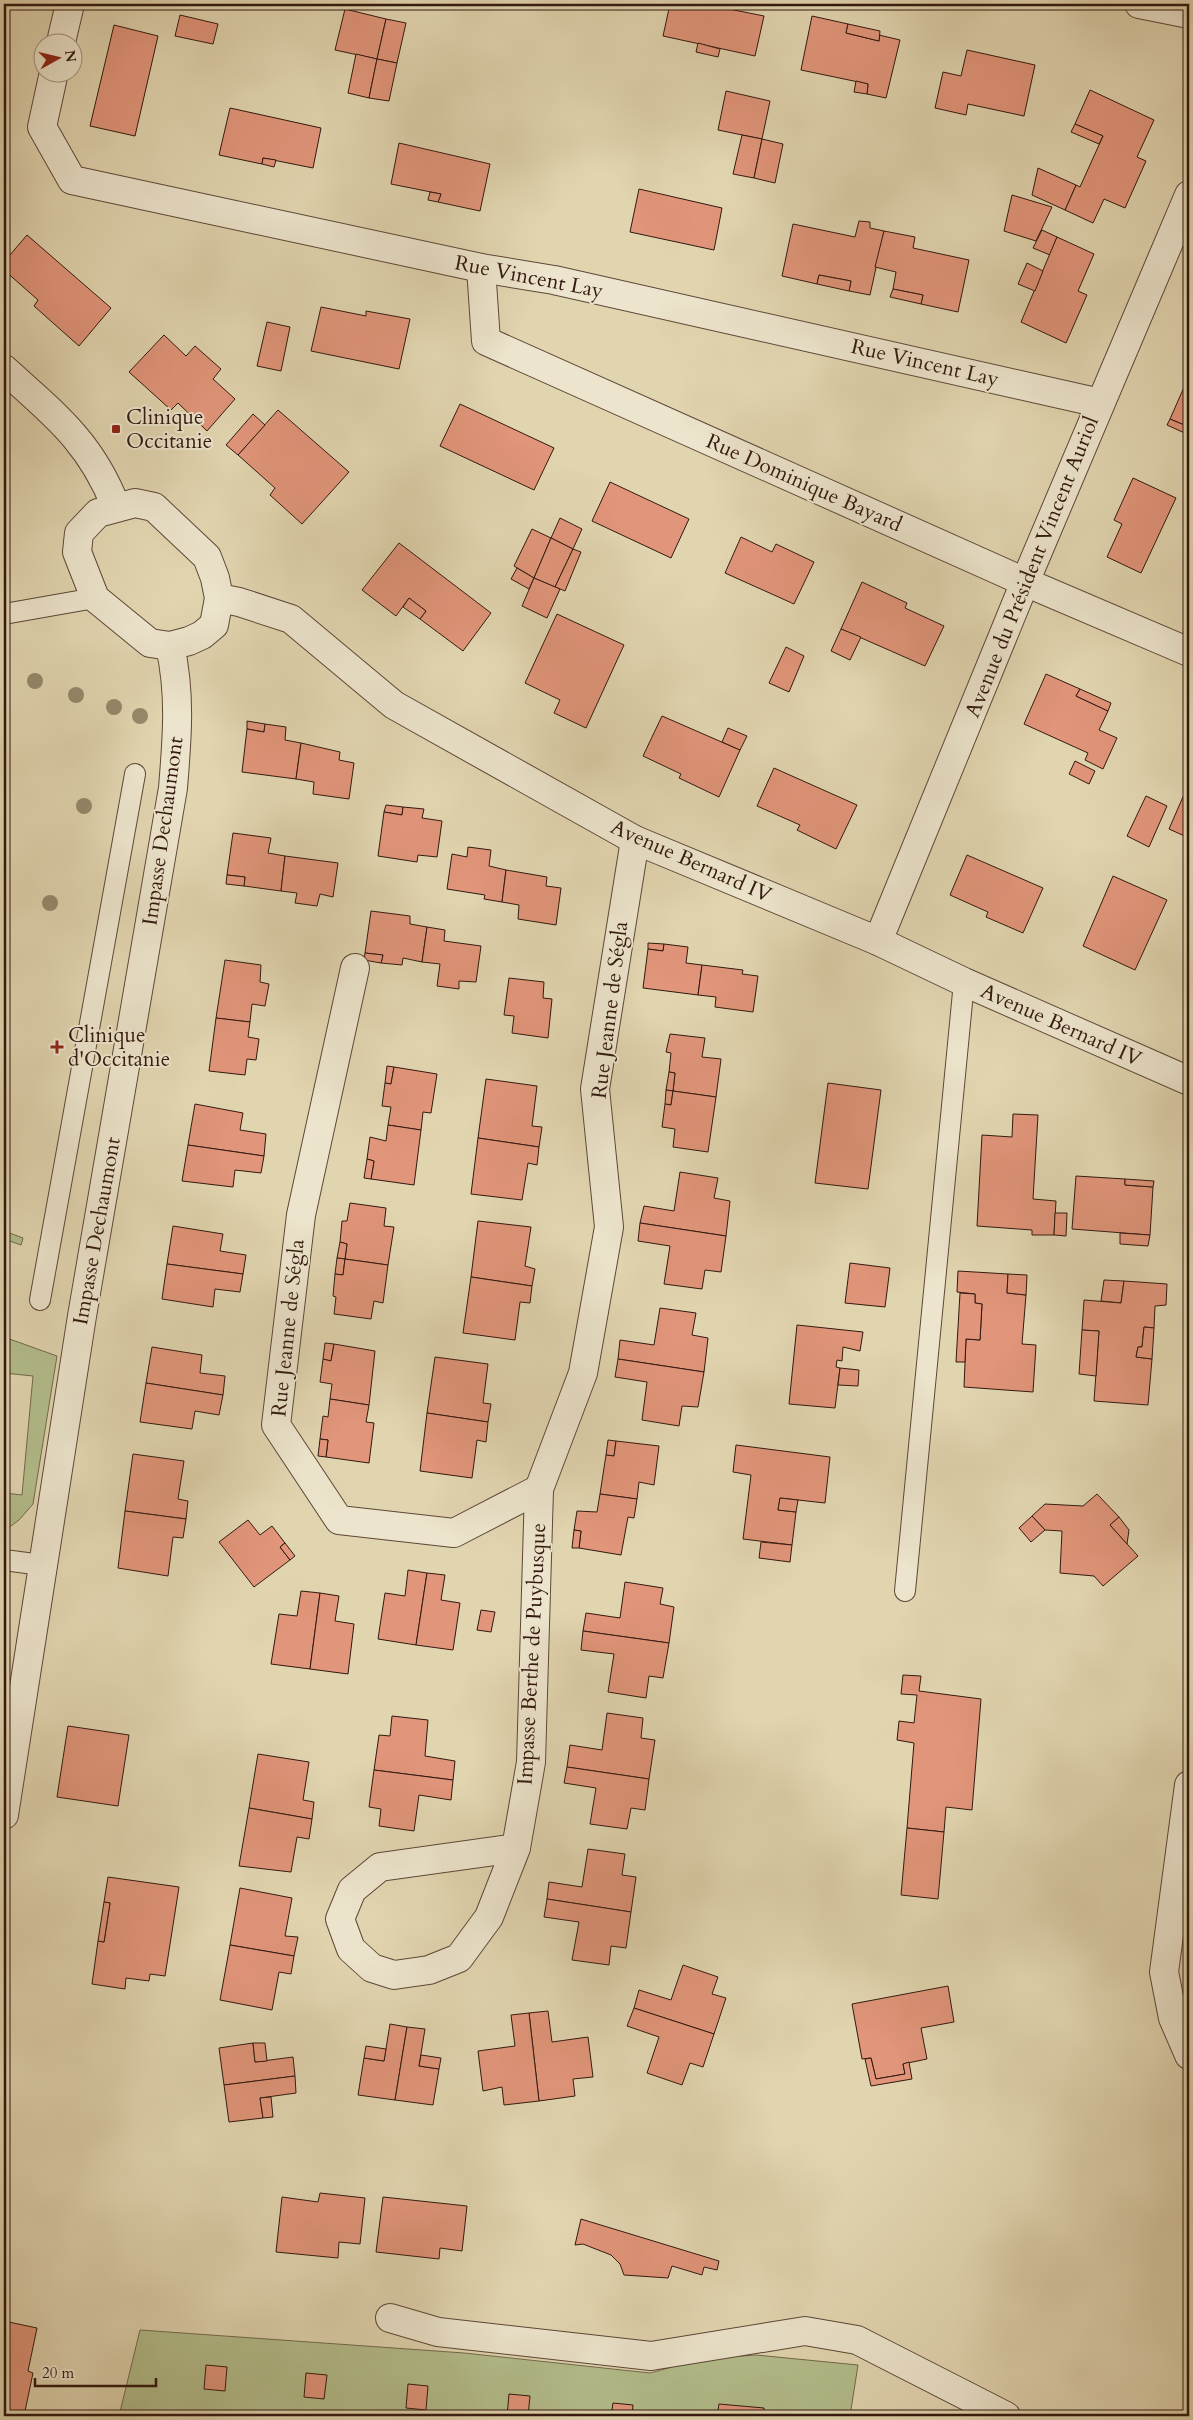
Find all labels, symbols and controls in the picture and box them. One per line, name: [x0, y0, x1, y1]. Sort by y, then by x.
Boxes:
north arrow: [32, 32, 82, 82]
text: N: [60, 49, 81, 64]
street label: Rue Vincent Lay: [452, 248, 606, 306]
street label: Rue Vincent Lay: [848, 332, 1002, 394]
place label: Clinique Occitanie: [126, 403, 212, 456]
street label: Avenue du Président Vincent Auriol: [958, 412, 1106, 722]
marker: Clinique Occitanie: [110, 423, 122, 435]
street label: Rue Dominique Bayard: [702, 427, 906, 539]
street label: Impasse Dechaumont: [135, 734, 191, 927]
street label: Avenue Bernard IV: [606, 813, 777, 910]
street label: Rue Jeanne de Ségla: [585, 920, 635, 1100]
street label: Avenue Bernard IV: [976, 977, 1147, 1074]
place label: Clinique d'Occitanie: [68, 1021, 170, 1074]
marker: Clinique d'Occitanie: [50, 1040, 64, 1054]
street label: Impasse Dechaumont: [66, 1134, 128, 1327]
street label: Rue Jeanne de Ségla: [264, 1238, 312, 1418]
street label: Impasse Berthe de Puybusque: [511, 1522, 553, 1786]
scale bar: [35, 2355, 156, 2387]
text: 20 m: [42, 2363, 74, 2383]

